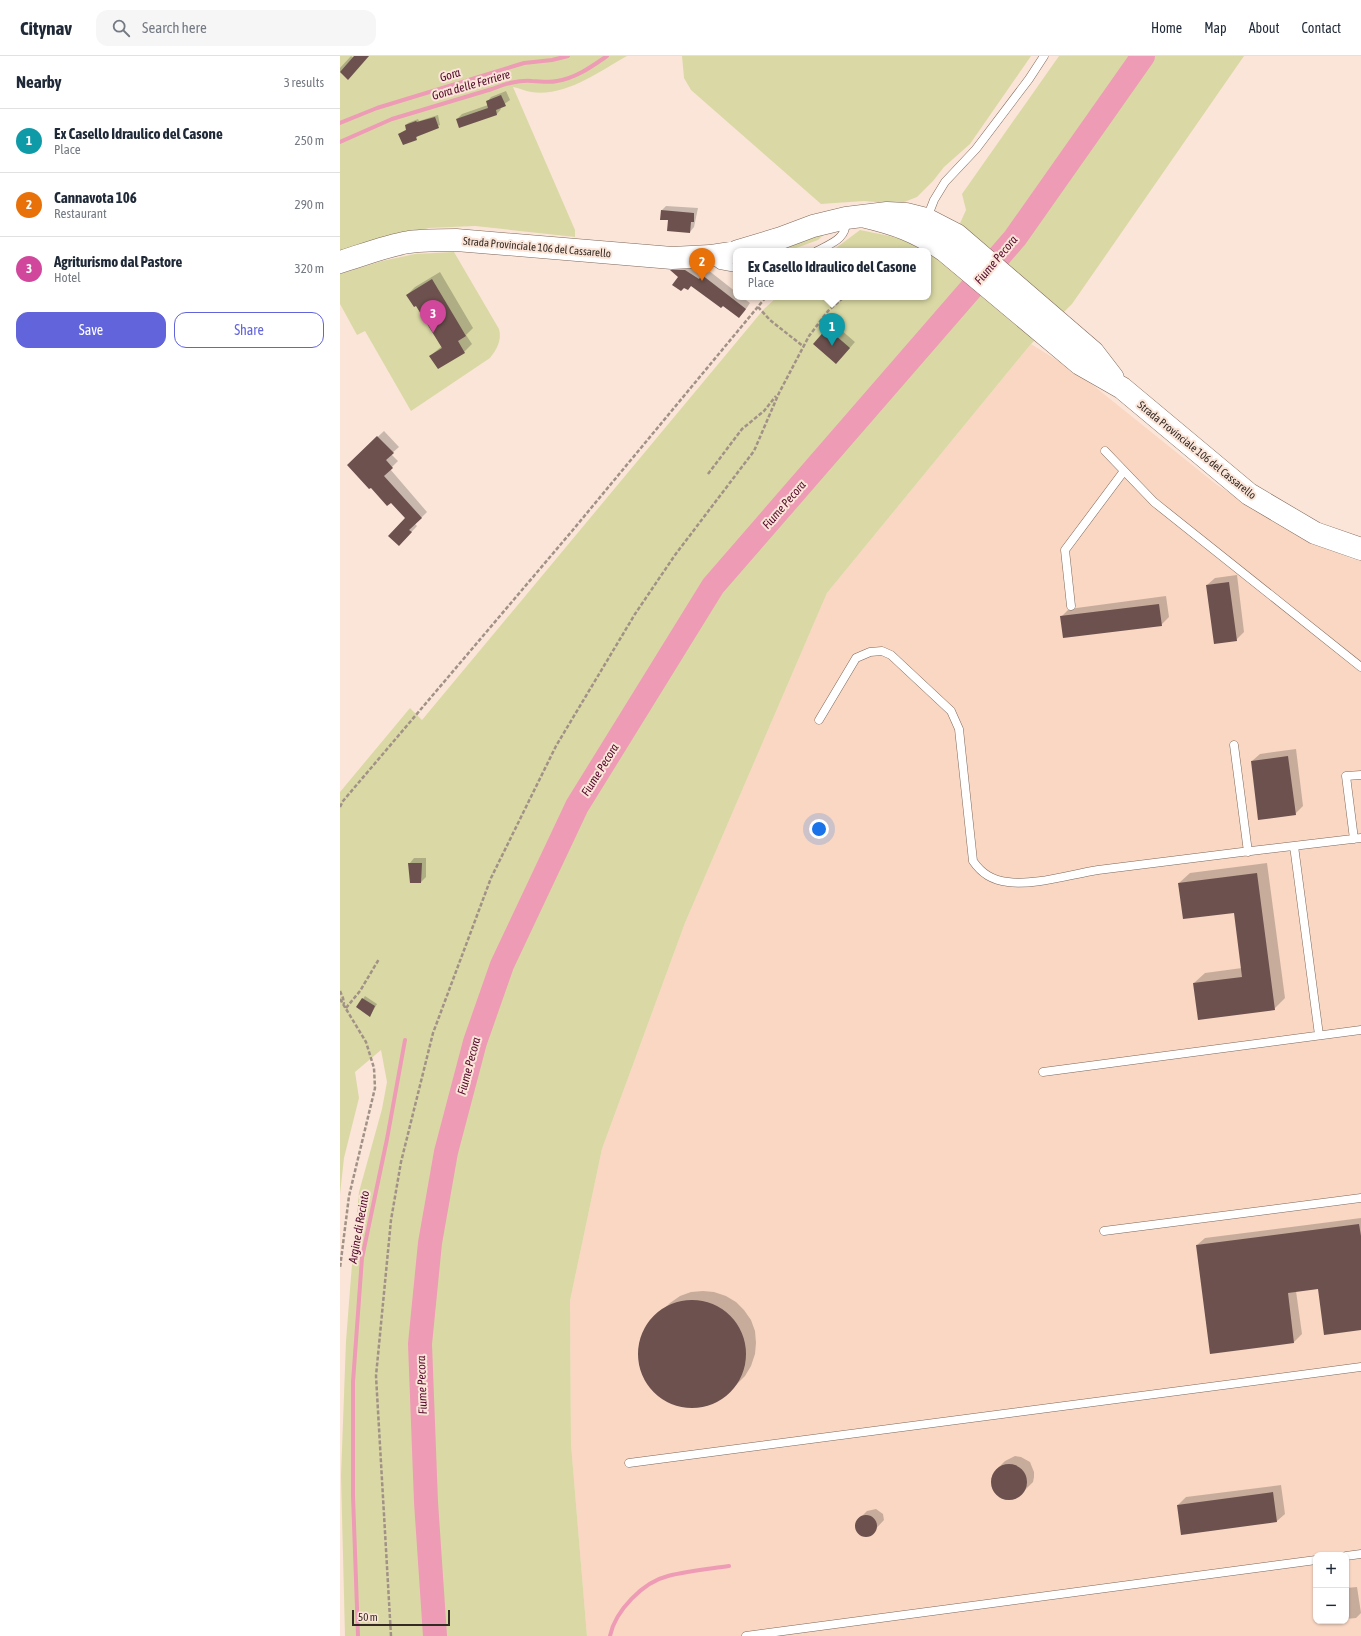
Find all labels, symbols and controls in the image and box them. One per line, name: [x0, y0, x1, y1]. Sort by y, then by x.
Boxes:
search box: [96, 10, 376, 46]
text: Citynav: [20, 17, 72, 39]
icon: search: [110, 17, 132, 39]
text: Search here: [142, 19, 207, 36]
text: Home: [1151, 20, 1182, 36]
text: Map: [1204, 20, 1227, 36]
text: About: [1249, 20, 1280, 36]
text: Contact: [1302, 20, 1341, 36]
water label: Gora: [438, 65, 462, 85]
water label: Gora delle Ferriere: [430, 67, 512, 103]
text: Nearby: [16, 72, 62, 92]
text: 3 results: [284, 75, 324, 90]
text: Ex Casello Idraulico del Casone: [54, 125, 223, 142]
text: 1: [26, 133, 32, 148]
text: 250 m: [295, 133, 324, 148]
text: Place: [54, 142, 81, 157]
text: Cannavota 106: [54, 189, 137, 206]
text: 2: [26, 197, 32, 212]
text: 290 m: [295, 197, 324, 212]
text: Restaurant: [54, 206, 107, 221]
water label: Fiume Pecora: [972, 233, 1021, 287]
street label: Strada Provinciale 106 del Cassarello: [462, 235, 612, 259]
pin: 2: [689, 248, 715, 281]
popup: [733, 248, 931, 300]
text: Agriturismo dal Pastore: [54, 253, 182, 270]
text: Ex Casello Idraulico del Casone: [748, 258, 916, 275]
text: 3: [26, 261, 32, 276]
text: 320 m: [295, 261, 324, 276]
text: Hotel: [54, 270, 81, 285]
text: Place: [748, 275, 774, 290]
pin: 3: [420, 300, 446, 333]
button: Save: [16, 312, 166, 348]
button: Share: [174, 312, 324, 348]
pin: 1: [819, 313, 845, 346]
street label: Strada Provinciale 106 del Cassarello: [1135, 399, 1259, 501]
water label: Fiume Pecora: [759, 478, 809, 532]
water label: Fiume Pecora: [578, 741, 622, 799]
your location: [809, 819, 829, 839]
water label: Fiume Pecora: [455, 1035, 483, 1096]
water label: Argine di Recinto: [346, 1189, 372, 1265]
water label: Fiume Pecora: [414, 1355, 430, 1415]
map controls: [1313, 1552, 1349, 1624]
button: +: [1313, 1552, 1349, 1588]
button: −: [1313, 1588, 1349, 1624]
scale bar: [352, 1608, 450, 1627]
text: 50 m: [358, 1611, 378, 1623]

